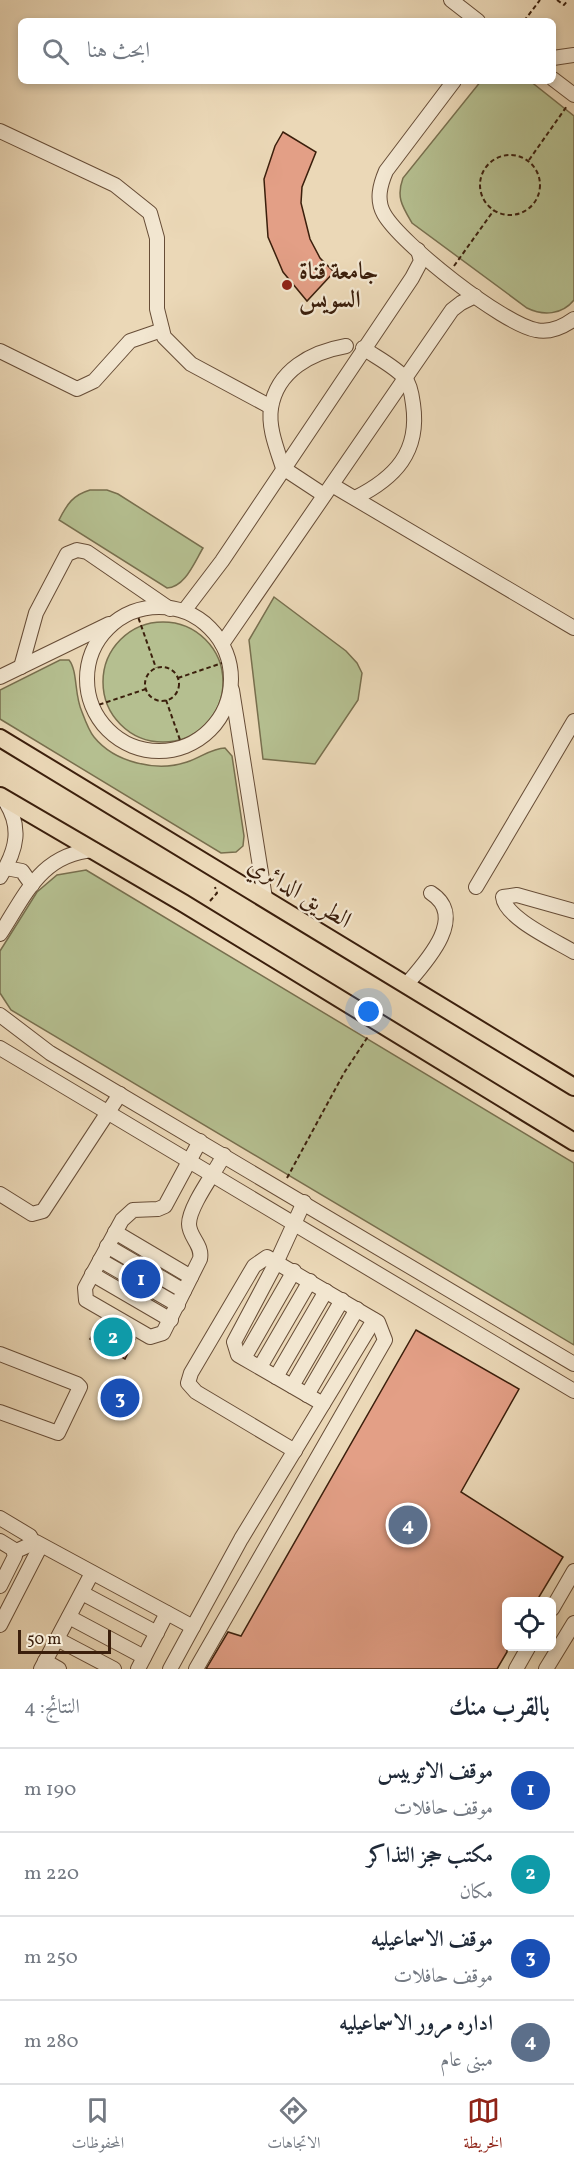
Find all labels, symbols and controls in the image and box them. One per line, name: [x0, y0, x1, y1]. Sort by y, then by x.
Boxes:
search box: [18, 18, 556, 84]
icon: search: [39, 35, 72, 68]
text: ابحث هنا: [87, 36, 150, 67]
place label: جامعة قناة السويس: [299, 256, 378, 318]
marker: جامعة قناة السويس: [280, 278, 294, 292]
street label: الطريق الدائري: [241, 849, 357, 938]
your location: [354, 997, 383, 1026]
pin: 1: [122, 1256, 160, 1302]
pin: 2: [94, 1314, 132, 1360]
pin: 3: [100, 1376, 140, 1420]
pin: 4: [388, 1502, 428, 1547]
map controls: [502, 1597, 556, 1651]
button: locate: [502, 1597, 556, 1651]
scale bar: [18, 1627, 111, 1654]
text: 50 m: [27, 1629, 61, 1651]
text: بالقرب منك: [449, 1690, 550, 1726]
text: النتائج: 4: [24, 1694, 80, 1722]
text: موقف الاتوبيس: [377, 1757, 493, 1788]
text: 190 m: [24, 1776, 76, 1804]
text: 1: [526, 1776, 535, 1804]
text: موقف حافلات: [393, 1795, 493, 1823]
text: مكتب حجز التذاكر: [367, 1841, 493, 1872]
text: 220 m: [24, 1860, 79, 1888]
text: 2: [525, 1860, 536, 1888]
text: مكان: [459, 1879, 493, 1907]
text: موقف الاسماعيليه: [371, 1925, 493, 1956]
text: 250 m: [24, 1944, 78, 1972]
text: 3: [525, 1944, 536, 1972]
text: موقف حافلات: [393, 1963, 493, 1991]
text: اداره مرور الاسماعيليه: [339, 2009, 493, 2040]
text: 280 m: [24, 2028, 79, 2056]
text: 4: [524, 2028, 537, 2056]
text: مبنى عام: [440, 2047, 493, 2075]
tab: المحفوظات: [72, 2094, 124, 2158]
tab: الاتجاهات: [267, 2094, 321, 2158]
tab: الخريطة: [464, 2094, 503, 2158]

